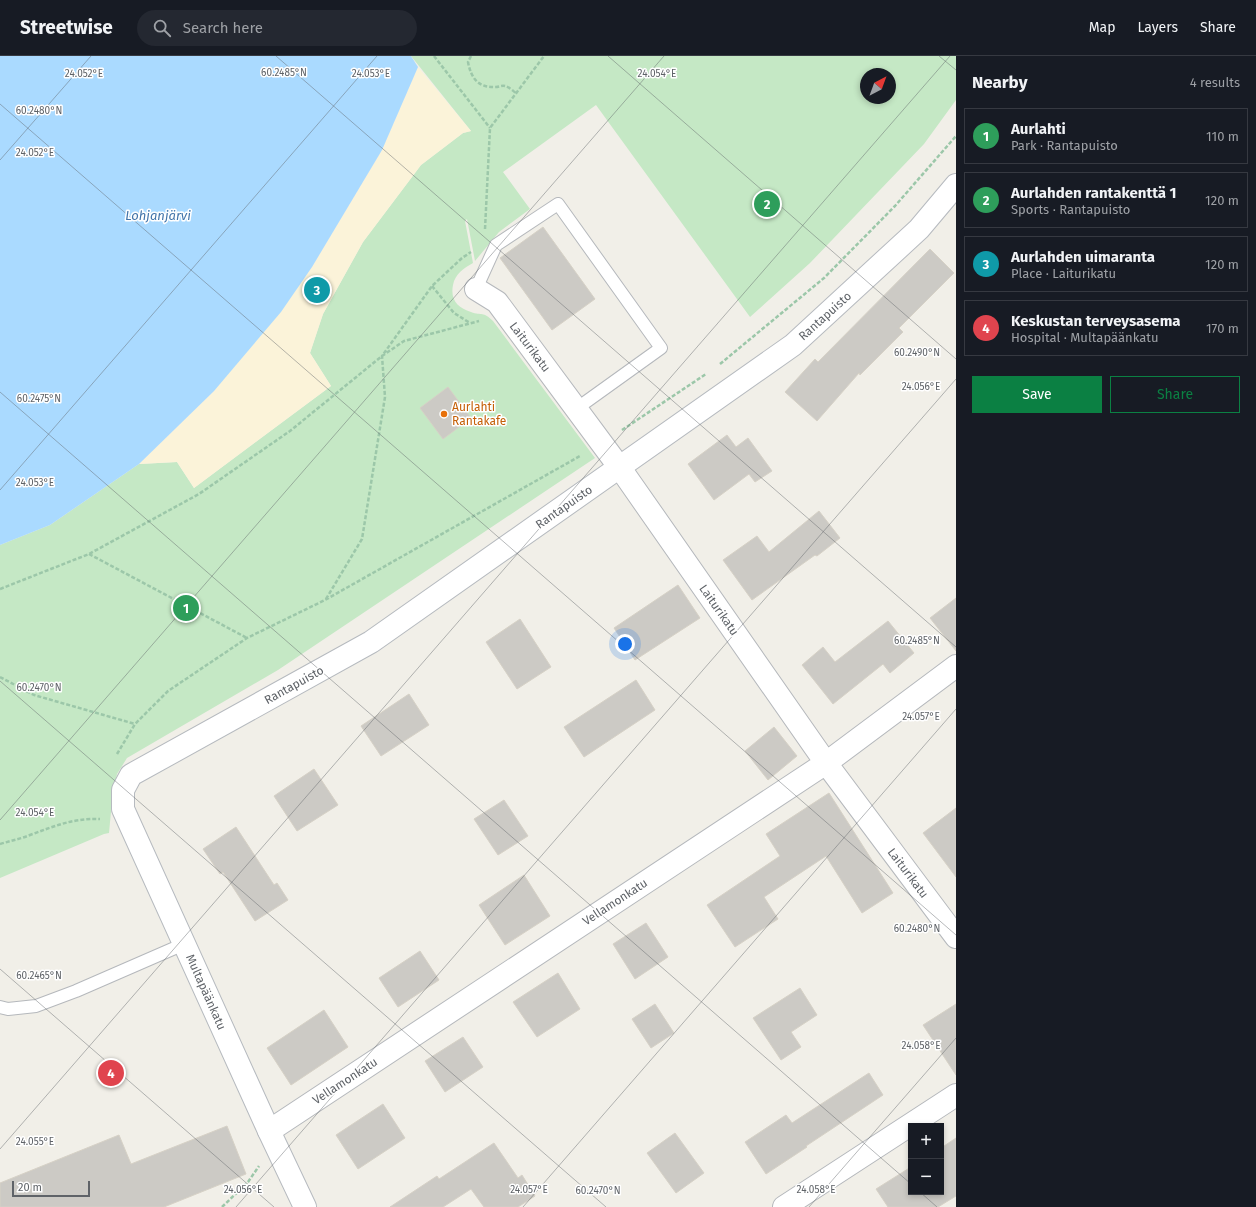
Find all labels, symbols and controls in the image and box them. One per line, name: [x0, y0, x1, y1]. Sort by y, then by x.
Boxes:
search box: [137, 10, 417, 46]
text: Streetwise: [20, 16, 113, 39]
icon: search: [151, 17, 173, 39]
text: Search here: [183, 19, 263, 37]
text: Map: [1089, 19, 1115, 36]
text: Layers: [1137, 19, 1178, 36]
text: Share: [1200, 19, 1236, 36]
text: 60.2485°N: [261, 67, 307, 79]
text: 24.052°E: [65, 68, 103, 80]
text: 24.053°E: [352, 68, 390, 80]
text: 24.054°E: [638, 68, 676, 80]
north arrow: [860, 68, 896, 104]
text: Nearby: [972, 72, 1027, 93]
text: 4 results: [1190, 75, 1240, 90]
text: 60.2480°N: [16, 105, 62, 117]
text: Aurlahti: [1011, 120, 1066, 138]
text: 1: [983, 129, 989, 144]
text: 110 m: [1206, 129, 1239, 144]
text: Park · Rantapuisto: [1011, 138, 1118, 153]
text: 24.052°E: [16, 147, 54, 159]
text: Aurlahden rantakenttä 1: [1011, 184, 1177, 202]
pin: 2: [754, 189, 780, 219]
text: 2: [983, 193, 989, 208]
text: 120 m: [1205, 193, 1239, 208]
text: Sports · Rantapuisto: [1011, 202, 1130, 217]
water label: Lohjanjärvi: [125, 208, 191, 223]
text: Aurlahden uimaranta: [1011, 248, 1155, 266]
text: 3: [983, 257, 989, 272]
text: 120 m: [1205, 257, 1239, 272]
text: Place · Laiturikatu: [1011, 266, 1116, 281]
pin: 3: [304, 275, 330, 305]
street label: Rantapuisto: [796, 289, 854, 343]
text: Keskustan terveysasema: [1011, 312, 1181, 330]
street label: Laiturikatu: [507, 319, 553, 375]
text: 4: [982, 321, 990, 336]
text: 170 m: [1206, 321, 1239, 336]
text: Hospital · Multapäänkatu: [1011, 330, 1159, 345]
text: 60.2490°N: [894, 347, 940, 359]
button: Save: [972, 376, 1102, 413]
button: Share: [1110, 376, 1240, 413]
text: 24.056°E: [902, 381, 940, 393]
text: 60.2475°N: [17, 393, 61, 405]
place label: Aurlahti Rantakafe: [452, 400, 506, 428]
marker: Aurlahti Rantakafe: [439, 409, 449, 419]
text: 24.053°E: [16, 477, 54, 489]
street label: Rantapuisto: [533, 482, 595, 532]
street label: Laiturikatu: [696, 582, 742, 638]
pin: 1: [173, 593, 199, 623]
your location: [615, 634, 635, 654]
text: 60.2485°N: [894, 635, 940, 647]
street label: Rantapuisto: [262, 663, 326, 707]
text: 60.2470°N: [16, 682, 62, 694]
text: 24.057°E: [902, 711, 940, 723]
text: 24.054°E: [16, 807, 54, 819]
street label: Laiturikatu: [885, 845, 931, 901]
street label: Vellamonkatu: [580, 876, 650, 928]
text: 60.2480°N: [894, 923, 940, 935]
street label: Multapäänkatu: [183, 952, 229, 1032]
text: 60.2465°N: [16, 970, 62, 982]
text: 24.058°E: [902, 1040, 940, 1052]
street label: Vellamonkatu: [310, 1055, 380, 1107]
pin: 4: [98, 1058, 124, 1088]
map controls: [908, 1123, 944, 1195]
button: +: [908, 1123, 944, 1159]
text: 24.055°E: [16, 1136, 54, 1148]
button: −: [908, 1159, 944, 1195]
scale bar: [12, 1179, 90, 1198]
text: 20 m: [18, 1181, 42, 1194]
text: 24.056°E: [224, 1184, 262, 1196]
text: 24.057°E: [510, 1184, 548, 1196]
text: 24.058°E: [797, 1184, 835, 1196]
text: 60.2470°N: [575, 1185, 621, 1197]

